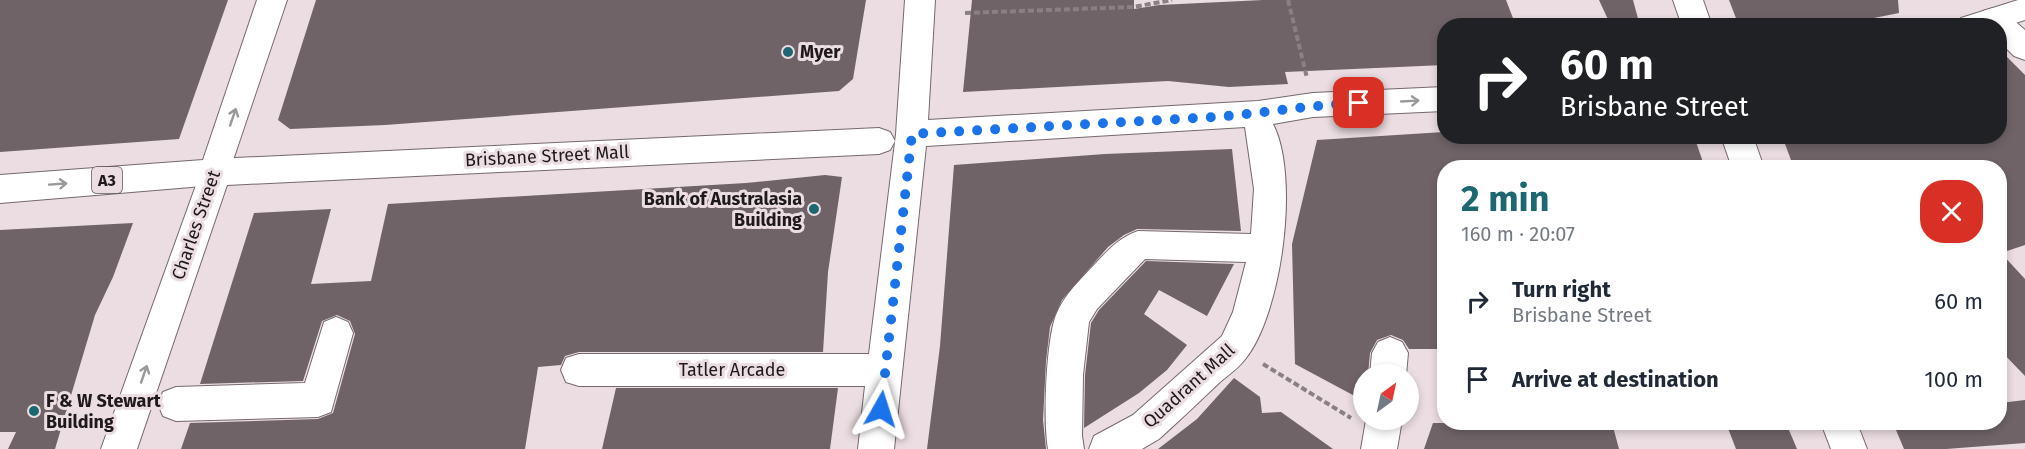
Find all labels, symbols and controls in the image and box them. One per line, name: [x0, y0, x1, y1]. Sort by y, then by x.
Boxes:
text: 60 m: [1560, 40, 1654, 90]
place label: Myer: [800, 41, 841, 63]
icon: right: [1461, 42, 1539, 120]
marker: Myer: [781, 45, 795, 59]
pin: [1333, 77, 1384, 128]
icon: arrive: [1342, 86, 1375, 119]
text: Brisbane Street: [1560, 91, 1748, 123]
one-way arrow: [1399, 95, 1419, 106]
one-way arrow: [229, 108, 240, 127]
street label: Brisbane Street Mall: [464, 141, 630, 171]
road number: A3: [92, 167, 122, 193]
street label: Charles Street: [167, 167, 225, 283]
text: 2 min: [1461, 177, 1550, 221]
one-way arrow: [48, 178, 68, 189]
button: close: [1920, 180, 1983, 243]
place label: Bank of Australasia Building: [644, 188, 802, 231]
marker: Bank of Australasia Building: [807, 202, 821, 216]
text: 160 m · 20:07: [1461, 222, 1575, 246]
text: Turn right: [1512, 276, 1611, 303]
icon: right: [1461, 285, 1494, 318]
text: 60 m: [1934, 288, 1983, 315]
text: Brisbane Street: [1512, 303, 1652, 327]
street label: Quadrant Mall: [1139, 339, 1239, 433]
street label: Tatler Arcade: [679, 359, 785, 381]
icon: arrive: [1461, 363, 1494, 396]
north arrow: [1353, 364, 1419, 430]
map controls: [1353, 364, 1419, 430]
one-way arrow: [140, 365, 151, 383]
text: Arrive at destination: [1512, 366, 1719, 393]
text: 100 m: [1924, 366, 1983, 393]
position arrow: [849, 377, 913, 441]
place label: F & W Stewart Building: [46, 390, 162, 433]
marker: F & W Stewart Building: [27, 404, 41, 418]

